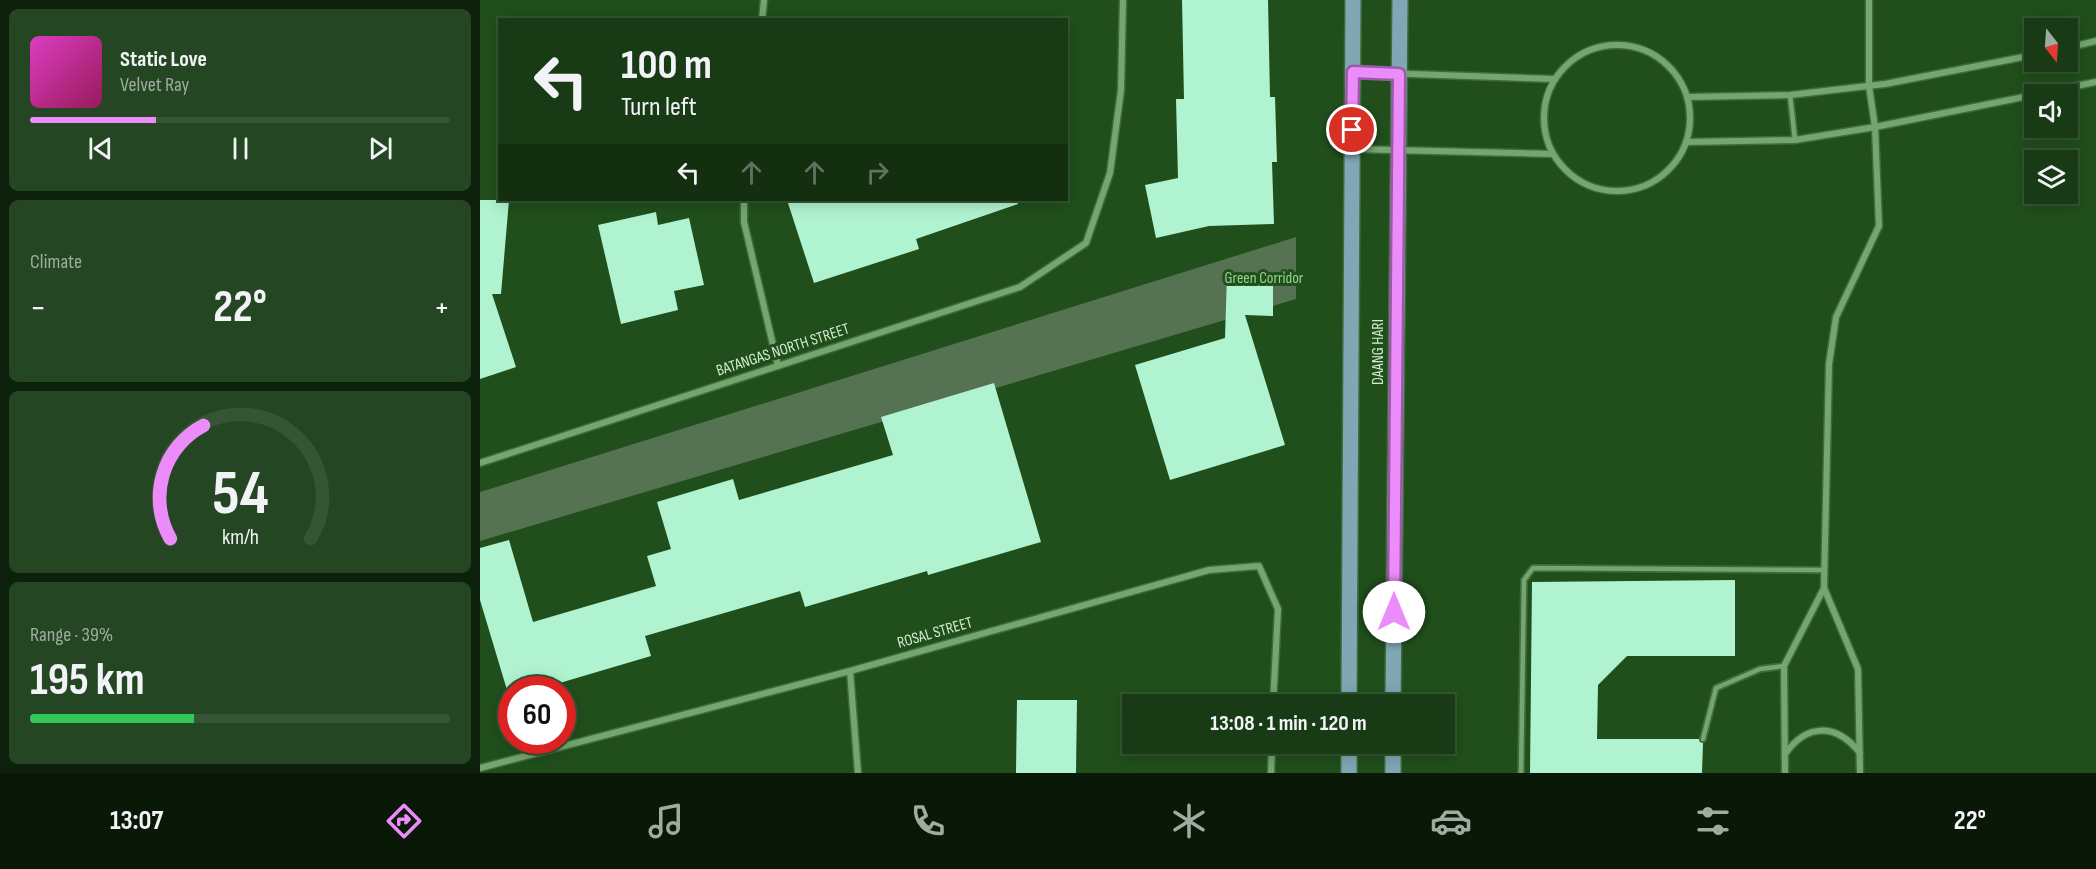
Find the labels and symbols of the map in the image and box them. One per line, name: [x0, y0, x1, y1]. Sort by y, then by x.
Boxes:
north arrow: [2024, 18, 2078, 72]
pin: [1326, 104, 1377, 155]
park label: Green Corridor: [1225, 269, 1304, 288]
street label: BATANGAS NORTH STREET: [714, 319, 853, 381]
street label: DAANG HARI: [1369, 319, 1388, 385]
position arrow: [1362, 580, 1426, 644]
street label: ROSAL STREET: [895, 613, 975, 653]
speed limit sign: 60: [498, 676, 576, 754]

